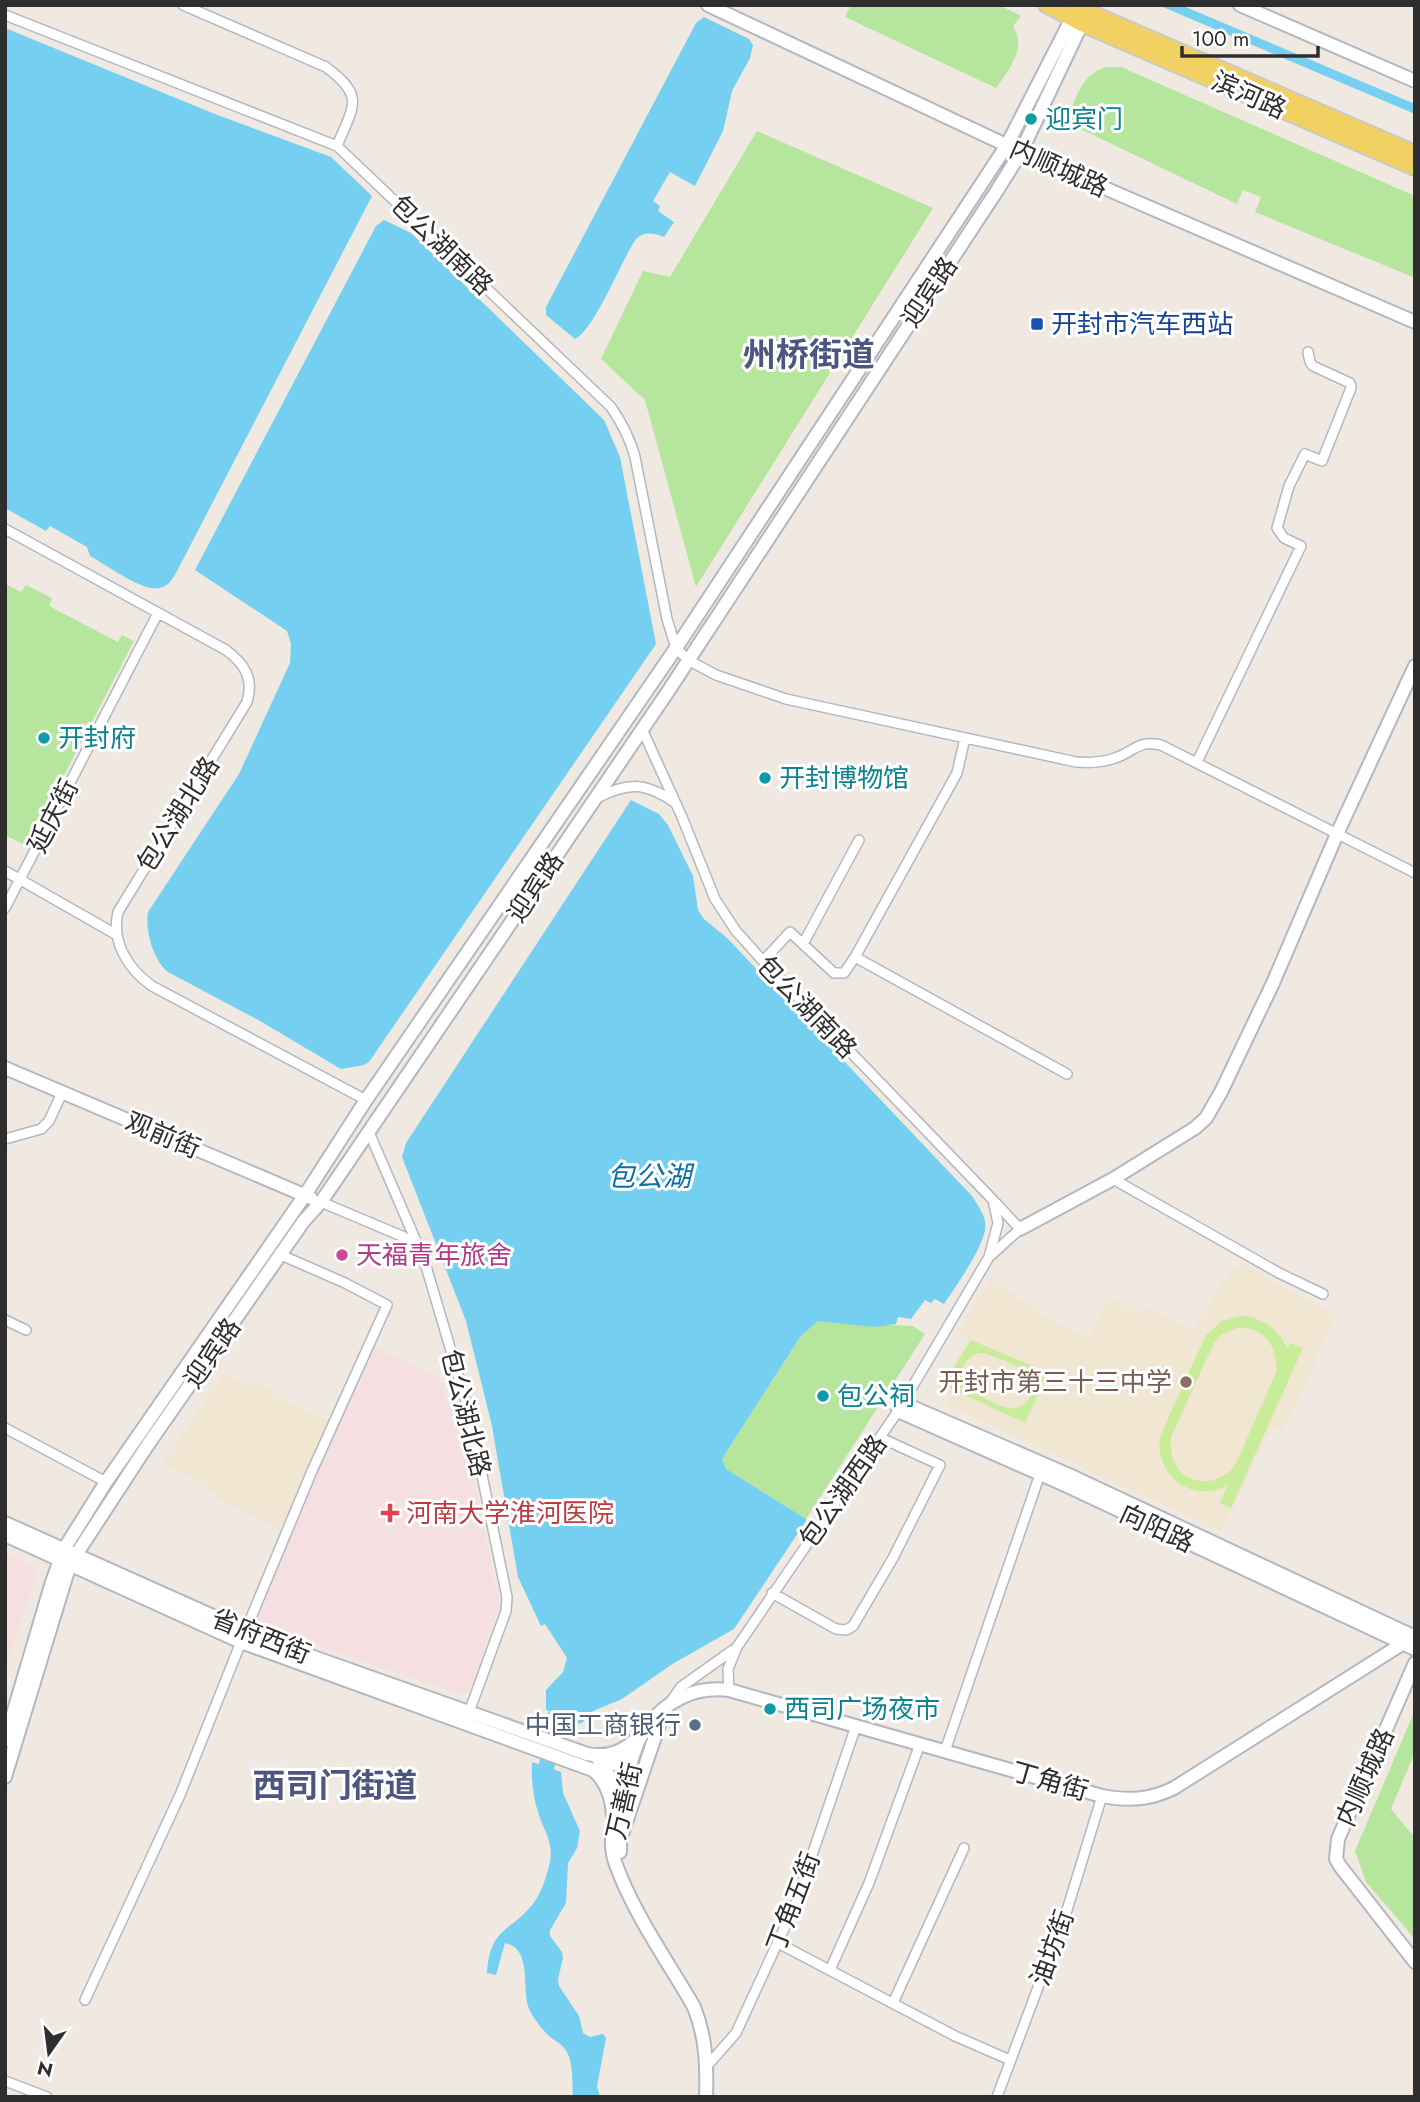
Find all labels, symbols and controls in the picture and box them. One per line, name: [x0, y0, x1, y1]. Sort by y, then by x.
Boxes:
scale bar: [1182, 14, 1318, 58]
text: 100 m: [1192, 24, 1249, 54]
street label: 滨河路: [1206, 62, 1292, 128]
place label: 迎宾门: [1045, 100, 1123, 138]
marker: 迎宾门: [1023, 111, 1039, 127]
street label: 内顺城路: [1004, 129, 1114, 207]
street label: 包公湖南路: [382, 186, 502, 304]
street label: 迎宾路: [891, 249, 967, 335]
place label: 开封市汽车西站: [1051, 305, 1233, 343]
marker: 开封市汽车西站: [1029, 316, 1045, 332]
district label: 州桥街道: [743, 331, 875, 378]
place label: 开封府: [58, 719, 136, 757]
marker: 开封府: [36, 730, 52, 746]
street label: 包公湖北路: [127, 749, 229, 879]
place label: 开封博物馆: [779, 759, 909, 797]
marker: 开封博物馆: [757, 770, 773, 786]
street label: 延庆街: [18, 773, 88, 859]
street label: 迎宾路: [497, 844, 573, 930]
street label: 包公湖南路: [748, 947, 866, 1067]
street label: 观前街: [120, 1102, 206, 1168]
water label: 包公湖: [607, 1156, 695, 1197]
place label: 天福青年旅舍: [356, 1236, 512, 1274]
marker: 天福青年旅舍: [334, 1247, 350, 1263]
street label: 迎宾路: [174, 1310, 250, 1396]
street label: 包公湖北路: [432, 1345, 500, 1481]
place label: 开封市第三十三中学: [938, 1363, 1172, 1401]
marker: 开封市第三十三中学: [1178, 1374, 1194, 1390]
place label: 包公祠: [837, 1377, 915, 1415]
marker: 包公祠: [815, 1388, 831, 1404]
street label: 包公湖西路: [790, 1427, 896, 1555]
place label: 河南大学淮河医院: [406, 1494, 614, 1532]
street label: 向阳路: [1114, 1494, 1200, 1562]
marker: 河南大学淮河医院: [380, 1503, 400, 1523]
street label: 省府西街: [206, 1599, 316, 1673]
place label: 西司广场夜市: [784, 1690, 940, 1728]
marker: 西司广场夜市: [762, 1701, 778, 1717]
place label: 中国工商银行: [525, 1706, 681, 1744]
marker: 中国工商银行: [687, 1717, 703, 1733]
street label: 内顺城路: [1326, 1722, 1404, 1832]
street label: 丁角街: [1007, 1752, 1093, 1810]
street label: 万善街: [597, 1759, 651, 1843]
district label: 西司门街道: [253, 1762, 418, 1809]
street label: 丁角五街: [757, 1847, 829, 1957]
street label: 油坊街: [1021, 1905, 1083, 1991]
north arrow: [14, 2018, 84, 2088]
text: N: [34, 2054, 56, 2084]

